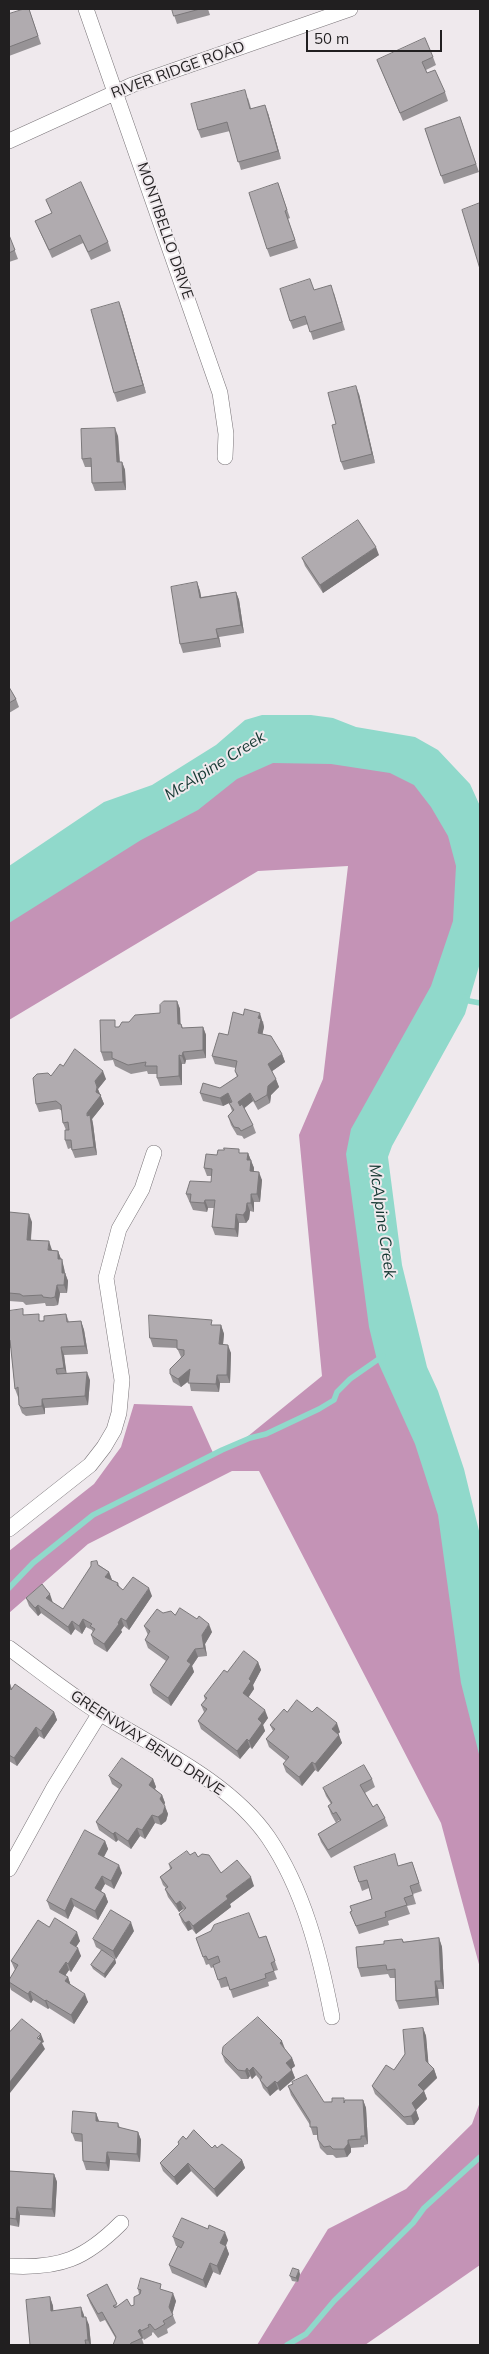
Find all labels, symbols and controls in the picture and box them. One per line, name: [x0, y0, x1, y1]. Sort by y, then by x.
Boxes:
scale bar: [309, 20, 445, 52]
text: 50 m: [314, 29, 349, 48]
street label: RIVER RIDGE ROAD: [109, 37, 247, 103]
street label: MONTIBELLO DRIVE: [133, 160, 197, 302]
water label: McAlpine Creek: [161, 727, 269, 805]
water label: McAlpine Creek: [364, 1163, 400, 1279]
street label: GREENWAY BEND DRIVE: [67, 1687, 227, 1799]

